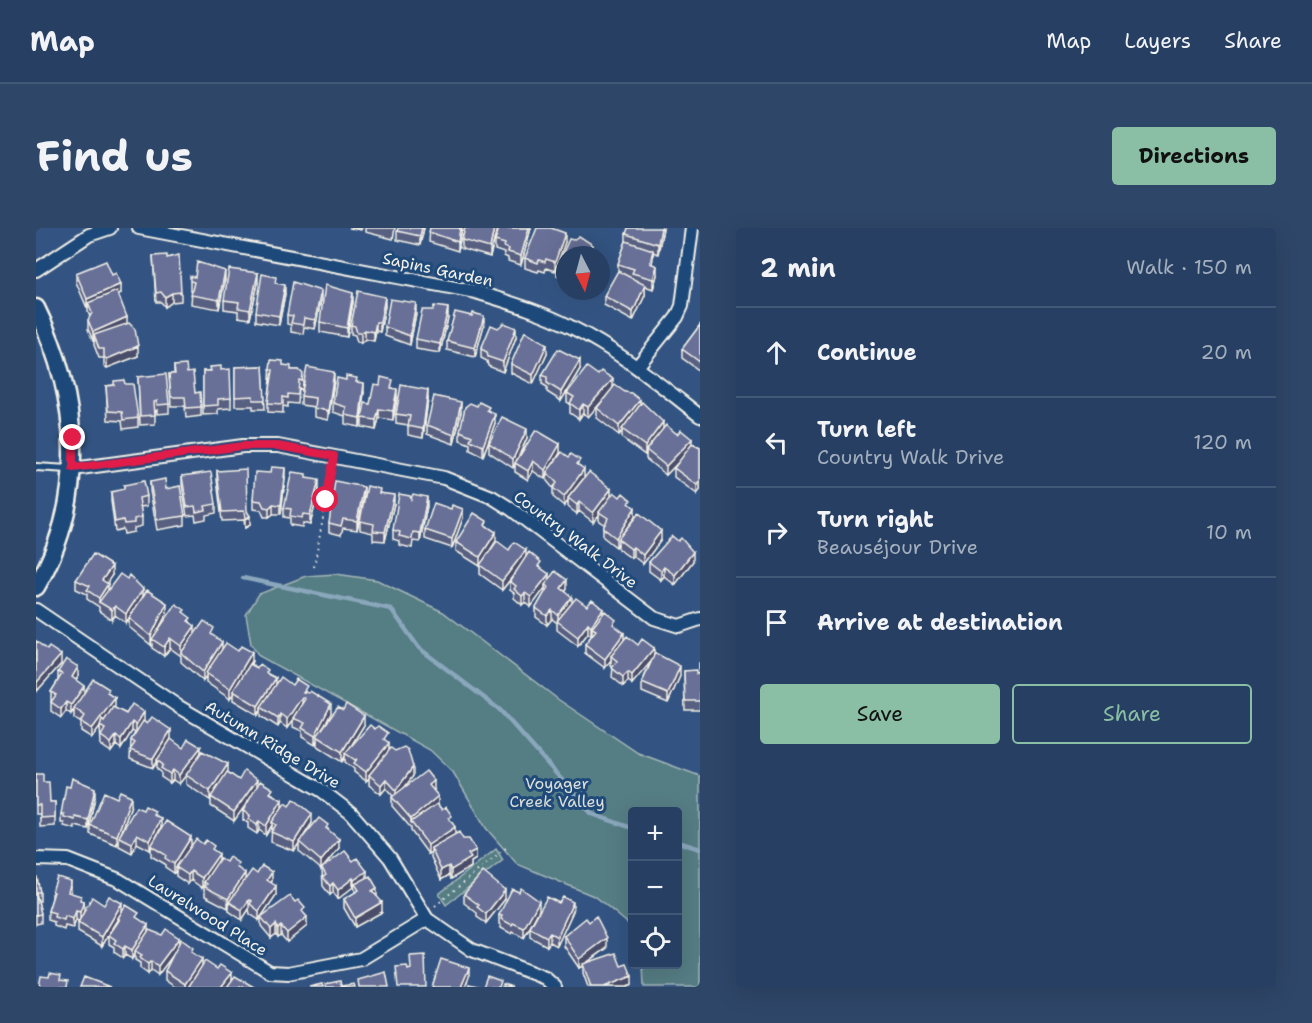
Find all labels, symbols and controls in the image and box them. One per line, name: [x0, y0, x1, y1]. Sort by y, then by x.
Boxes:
text: Map: [30, 22, 95, 60]
text: Map: [1046, 27, 1091, 55]
text: Layers: [1124, 27, 1191, 55]
text: Share: [1224, 27, 1282, 55]
button: Directions: [1112, 127, 1276, 185]
text: Find us: [36, 128, 193, 184]
north arrow: [556, 246, 610, 300]
street label: Sapins Garden: [381, 248, 495, 291]
text: 2 min: [760, 250, 836, 285]
text: Walk · 150 m: [1126, 254, 1252, 280]
icon: ahead: [760, 336, 793, 369]
text: Continue: [817, 338, 917, 367]
text: 20 m: [1201, 339, 1252, 365]
text: Turn left: [817, 415, 916, 444]
route end: [59, 424, 85, 450]
icon: left: [760, 426, 793, 459]
text: 120 m: [1193, 429, 1252, 455]
text: Country Walk Drive: [817, 444, 1004, 470]
route start: [312, 486, 338, 512]
street label: Country Walk Drive: [510, 486, 642, 593]
text: Turn right: [817, 505, 934, 534]
icon: right: [760, 516, 793, 549]
text: 10 m: [1206, 519, 1252, 545]
text: Beauséjour Drive: [817, 534, 978, 560]
icon: arrive: [760, 606, 793, 639]
text: Arrive at destination: [817, 608, 1063, 637]
button: Save: [760, 684, 1000, 744]
button: Share: [1012, 684, 1252, 744]
street label: Autumn Ridge Drive: [201, 696, 344, 793]
park label: Voyager Creek Valley: [509, 773, 605, 812]
map controls: [628, 807, 682, 969]
button: +: [628, 807, 682, 861]
button: −: [628, 861, 682, 915]
street label: Laurelwood Place: [144, 870, 271, 961]
button: locate: [628, 915, 682, 969]

